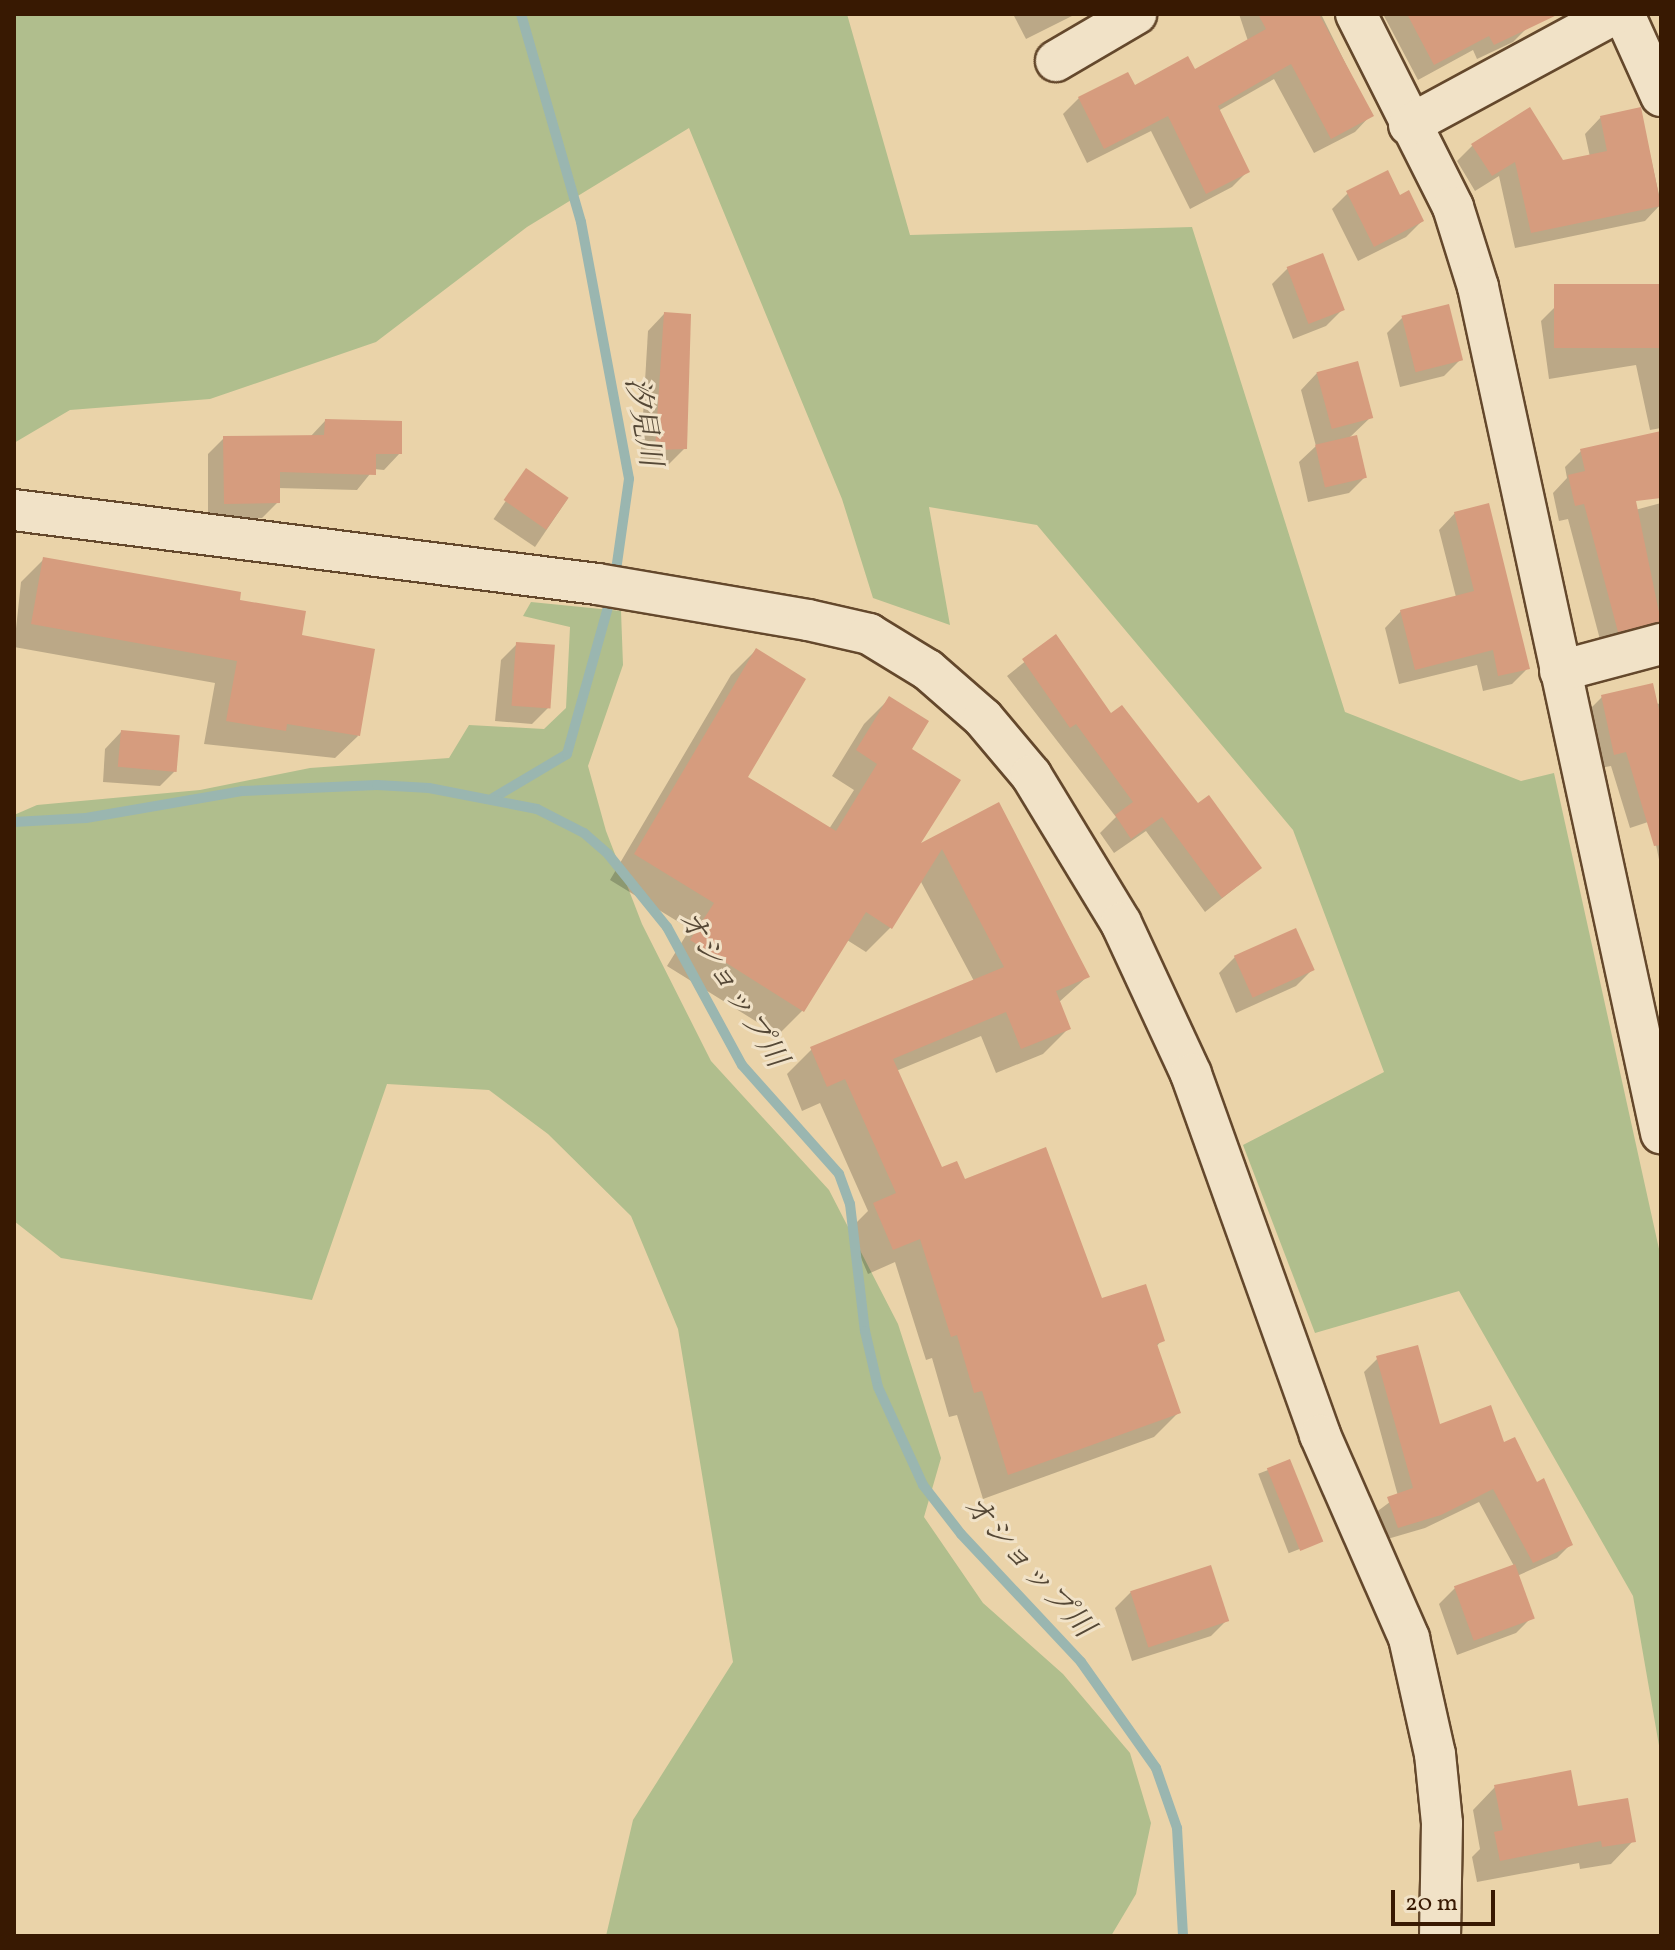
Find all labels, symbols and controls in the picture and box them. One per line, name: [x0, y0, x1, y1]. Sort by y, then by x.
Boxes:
water label: 汐見川: [616, 375, 668, 469]
water label: オショップ川: [668, 903, 794, 1075]
water label: オショップ川: [953, 1488, 1101, 1646]
scale bar: [1395, 1874, 1499, 1924]
text: 20 m: [1405, 1887, 1458, 1921]

